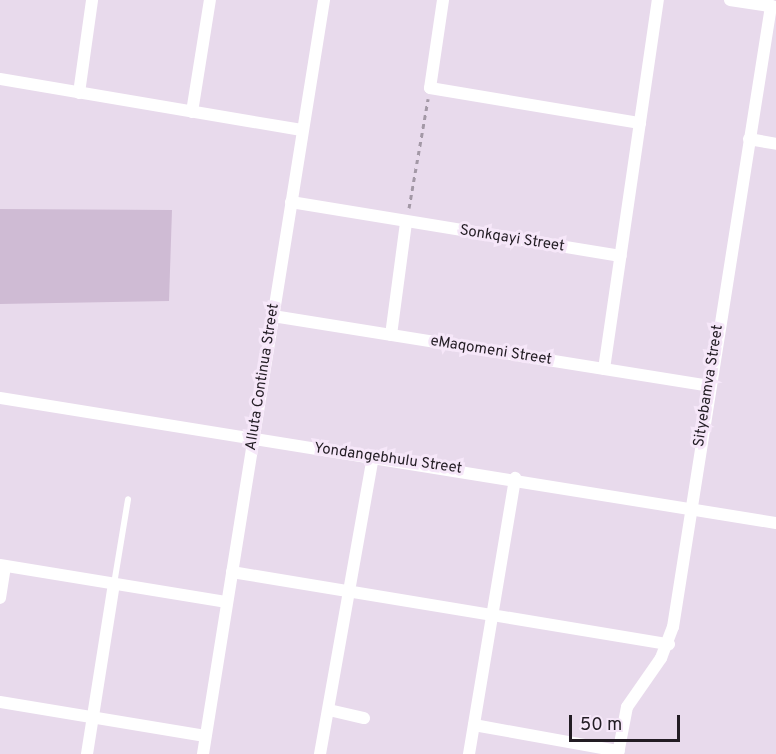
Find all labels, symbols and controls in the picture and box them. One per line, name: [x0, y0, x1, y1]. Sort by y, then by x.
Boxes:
street label: Sonkqayi Street: [458, 222, 566, 256]
street label: Alluta Continua Street: [242, 302, 284, 452]
street label: Sityebamva Street: [690, 324, 728, 448]
street label: eMaqomeni Street: [429, 333, 553, 369]
street label: Yondangebhulu Street: [313, 440, 463, 478]
scale bar: [572, 703, 683, 741]
text: 50 m: [580, 714, 622, 737]

